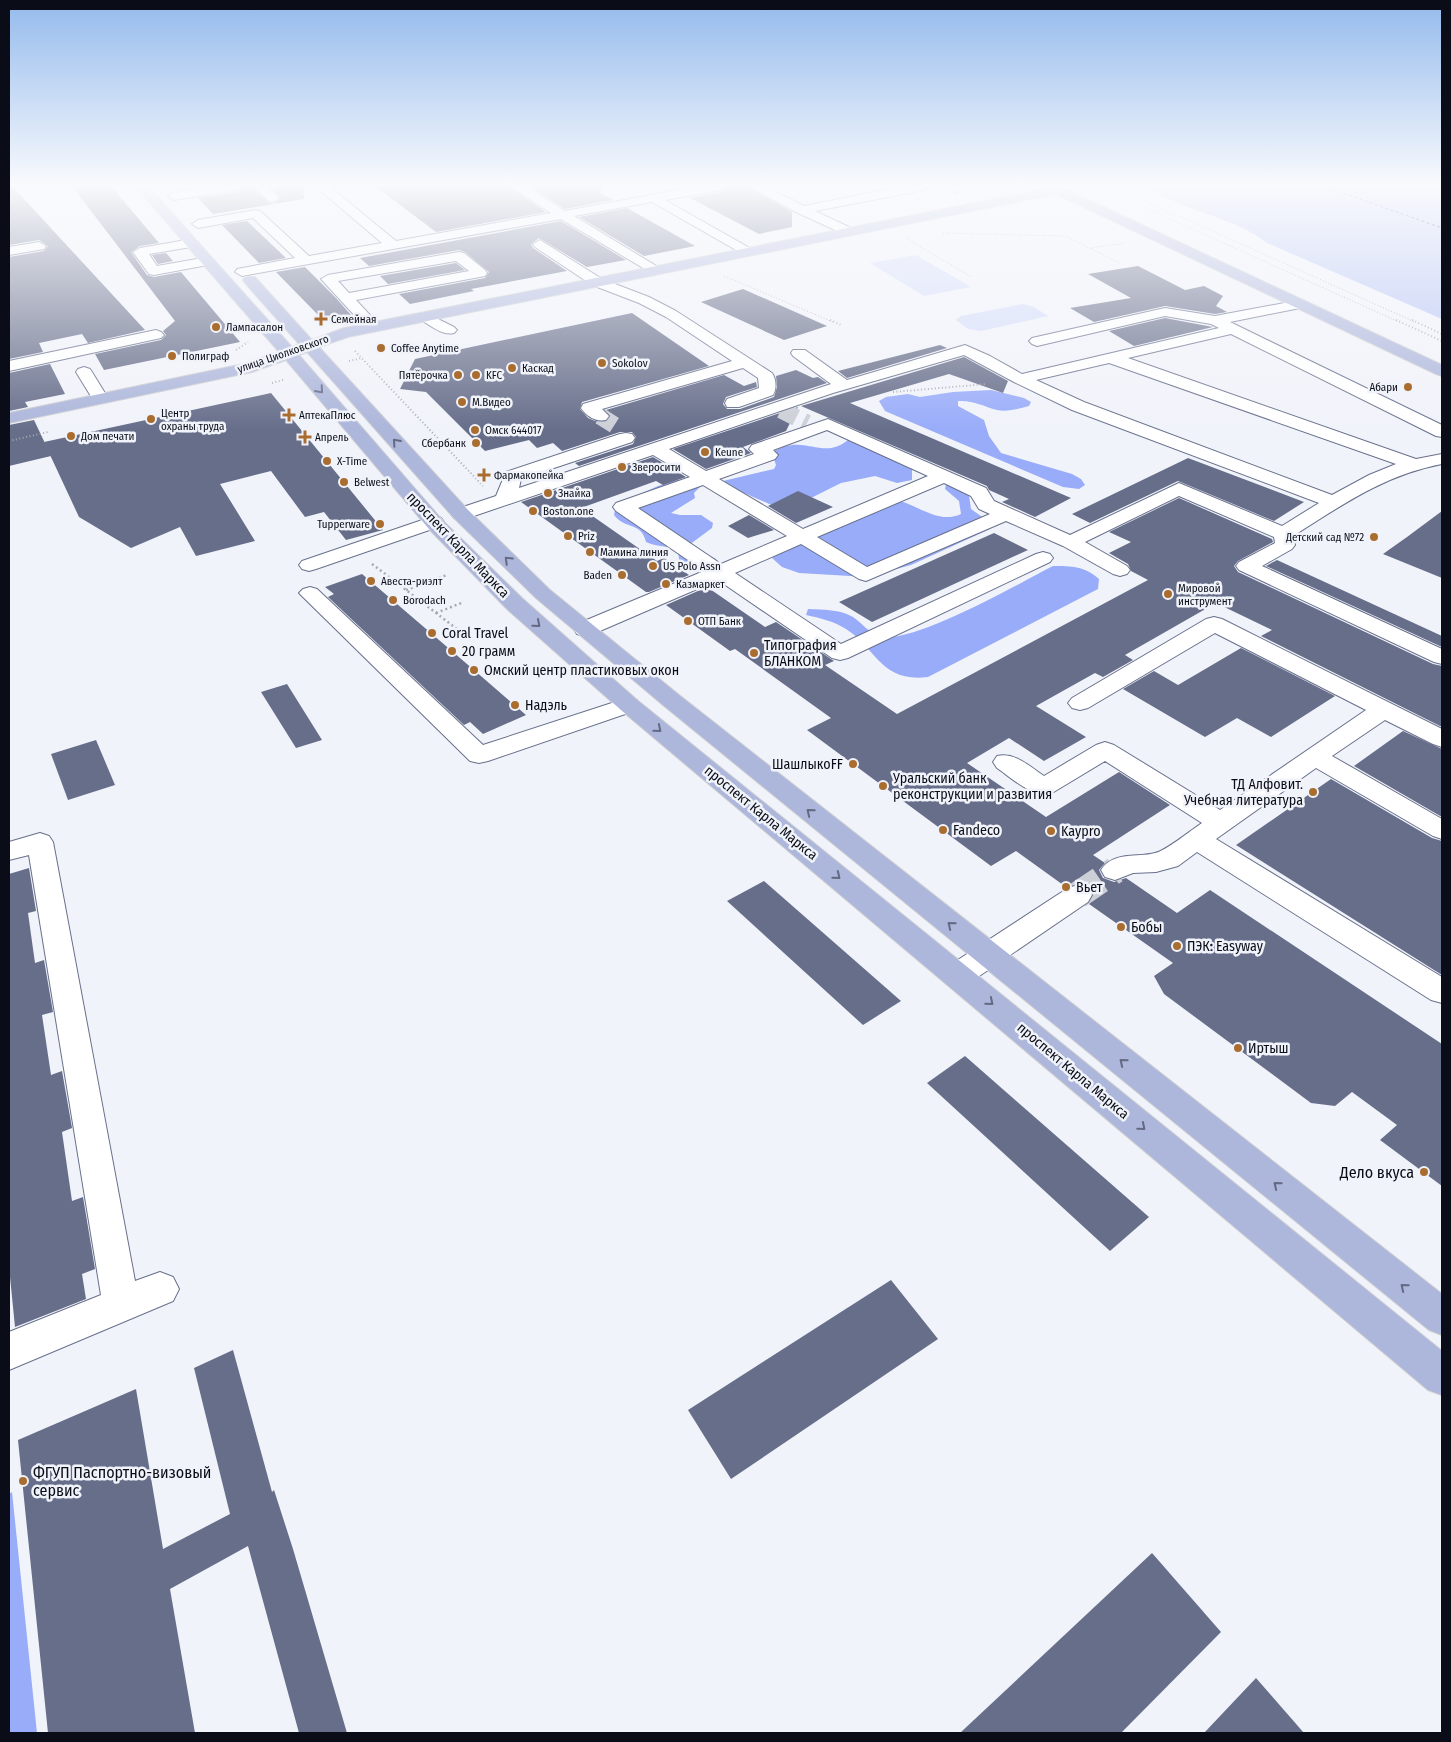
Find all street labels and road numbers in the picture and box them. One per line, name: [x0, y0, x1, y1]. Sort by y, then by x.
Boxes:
street label: улица Циолковского: [236, 332, 331, 376]
street label: проспект Карла Маркса: [403, 489, 513, 602]
street label: проспект Карла Маркса: [701, 762, 821, 864]
street label: проспект Карла Маркса: [1014, 1019, 1132, 1123]

